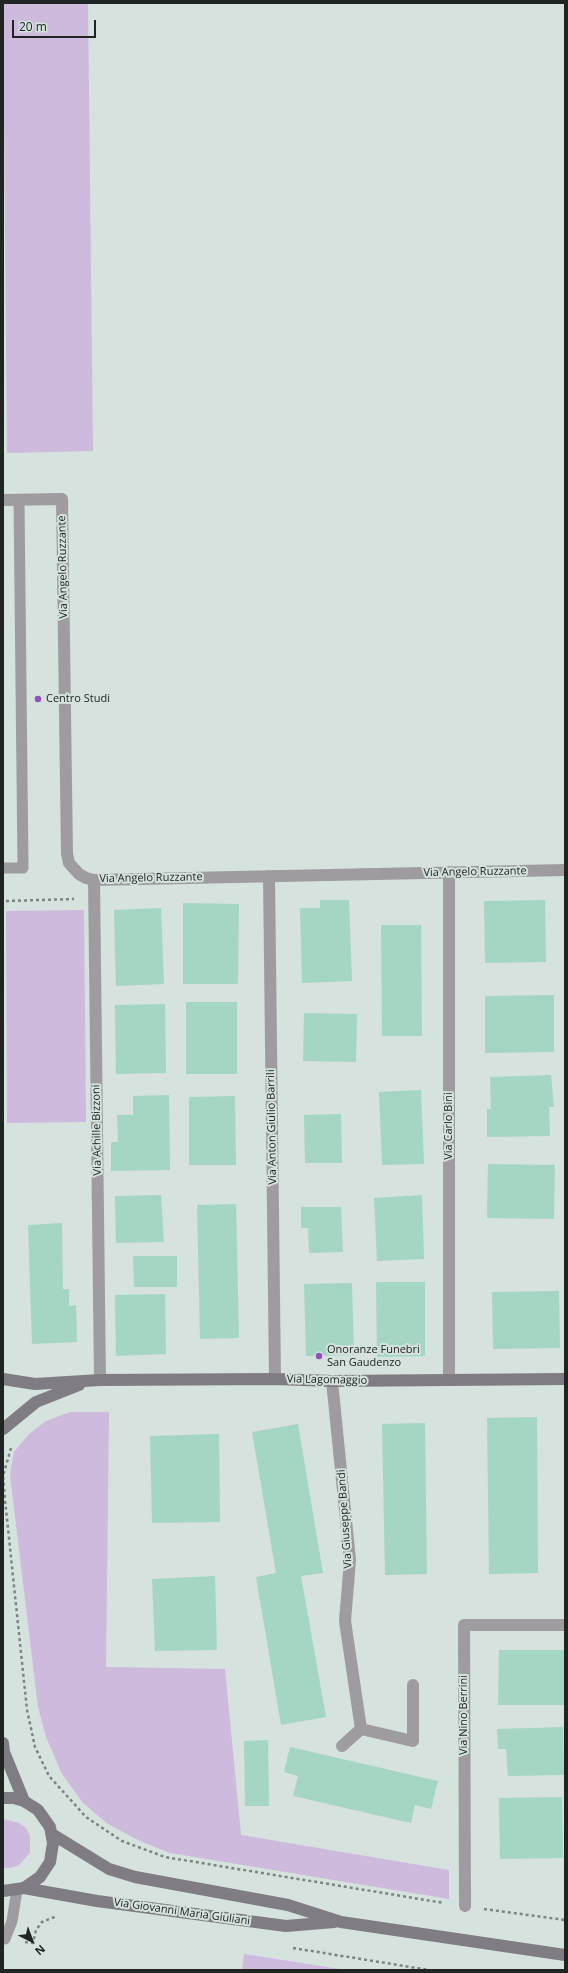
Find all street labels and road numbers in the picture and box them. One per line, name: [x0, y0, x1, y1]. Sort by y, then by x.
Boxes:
street label: Via Angelo Ruzzante: [56, 515, 70, 619]
street label: Via Angelo Ruzzante: [423, 865, 527, 879]
street label: Via Angelo Ruzzante: [99, 871, 203, 885]
street label: Via Anton Giulio Barrili: [264, 1069, 280, 1185]
street label: Via Achille Bizzoni: [90, 1084, 104, 1176]
street label: Via Carlo Bini: [442, 1092, 456, 1160]
street label: Via Lagomaggio: [287, 1373, 367, 1387]
street label: Via Giuseppe Bandi: [335, 1469, 355, 1569]
street label: Via Nino Berrini: [457, 1675, 471, 1755]
street label: Via Giovanni Maria Giuliani: [113, 1896, 251, 1928]

